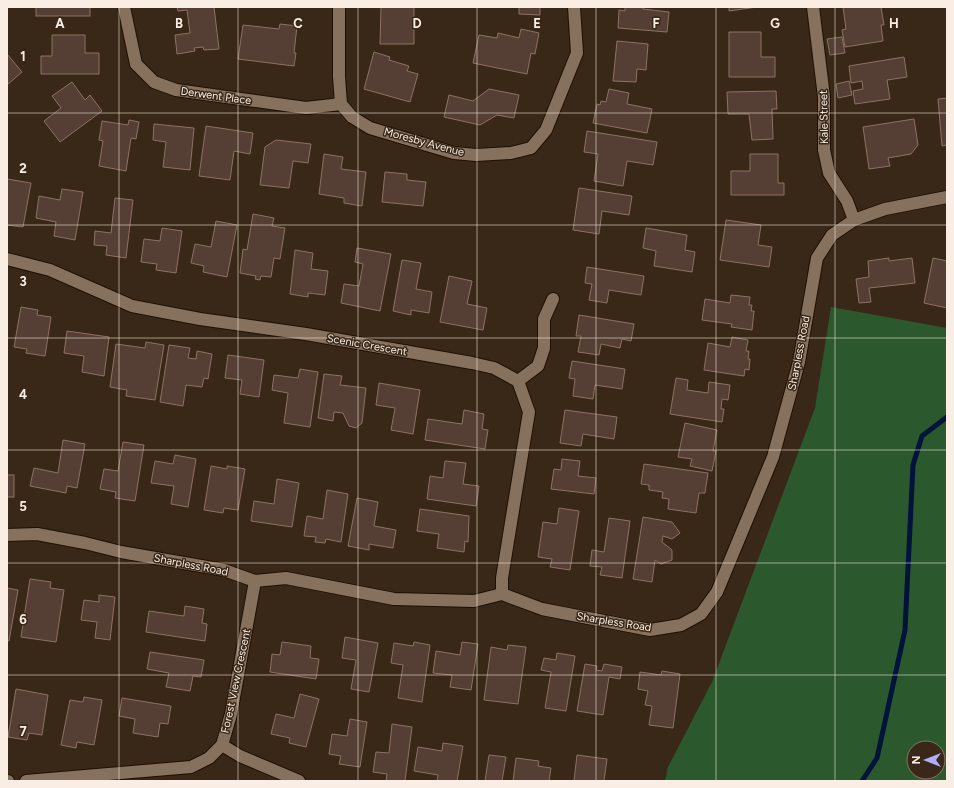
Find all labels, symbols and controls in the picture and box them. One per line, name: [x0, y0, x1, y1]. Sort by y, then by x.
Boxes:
text: A: [55, 16, 65, 31]
text: B: [175, 16, 183, 31]
text: C: [293, 16, 303, 31]
text: D: [412, 16, 422, 31]
text: E: [533, 16, 541, 31]
text: F: [652, 16, 660, 31]
text: G: [770, 16, 780, 31]
text: H: [889, 16, 899, 31]
text: 1: [20, 49, 26, 64]
street label: Derwent Place: [180, 85, 252, 107]
street label: Kale Street: [817, 90, 831, 144]
street label: Moresby Avenue: [382, 125, 466, 159]
text: 2: [19, 161, 27, 176]
text: 3: [19, 274, 27, 289]
street label: Sharpless Road: [785, 315, 813, 391]
street label: Scenic Crescent: [326, 332, 408, 358]
text: 4: [19, 387, 27, 402]
text: 5: [19, 499, 27, 514]
street label: Sharpless Road: [153, 551, 229, 579]
street label: Sharpless Road: [576, 610, 652, 634]
text: 6: [19, 612, 27, 627]
street label: Forest View Crescent: [219, 628, 253, 734]
text: 7: [19, 724, 27, 739]
north arrow: [906, 740, 946, 780]
text: N: [910, 756, 923, 764]

